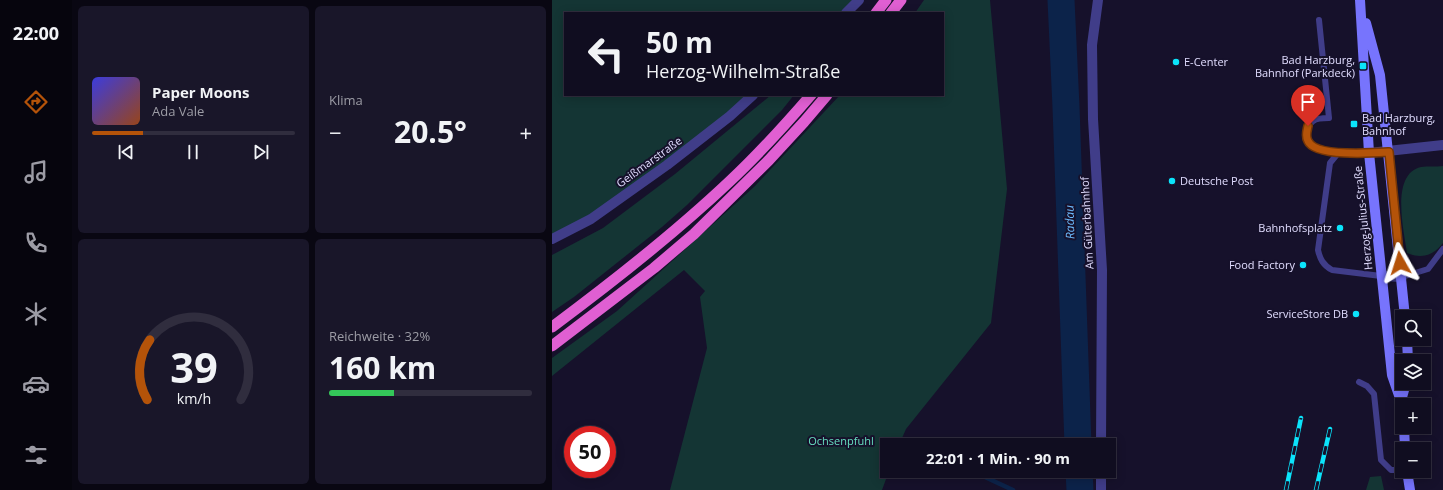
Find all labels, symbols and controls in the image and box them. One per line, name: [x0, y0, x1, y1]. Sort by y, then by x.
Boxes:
text: 22:00: [13, 21, 59, 45]
text: 50 m: [646, 23, 713, 61]
icon: left: [580, 28, 632, 80]
place label: Bad Harzburg, Bahnhof (Parkdeck): [1255, 52, 1355, 80]
place label: E-Center: [1184, 54, 1229, 69]
marker: E-Center: [1171, 57, 1181, 67]
text: Herzog-Wilhelm-Straße: [646, 59, 840, 83]
marker: Bad Harzburg, Bahnhof (Parkdeck): [1358, 61, 1368, 71]
text: Paper Moons: [152, 82, 250, 102]
pin: [1291, 85, 1325, 126]
icon: directions: [22, 88, 50, 116]
text: Klima: [329, 91, 363, 109]
icon: arrive: [1297, 91, 1319, 113]
text: Ada Vale: [152, 102, 204, 120]
place label: Bad Harzburg, Bahnhof: [1362, 110, 1436, 138]
text: 20.5°: [394, 111, 467, 152]
text: −: [329, 117, 342, 147]
text: +: [519, 117, 532, 147]
marker: Bad Harzburg, Bahnhof: [1349, 119, 1359, 129]
street label: Geißmarstraße: [613, 133, 684, 190]
icon: previous: [115, 141, 137, 163]
icon: pause: [182, 141, 204, 163]
icon: next: [250, 141, 272, 163]
icon: music: [22, 158, 50, 186]
street label: Herzog-Julius-Straße: [1350, 165, 1375, 271]
place label: Deutsche Post: [1180, 173, 1254, 188]
street label: Am Güterbahnhof: [1077, 175, 1096, 270]
marker: Deutsche Post: [1167, 176, 1177, 186]
water label: Radau: [1060, 205, 1079, 239]
place label: Bahnhofsplatz: [1258, 220, 1332, 235]
marker: Bahnhofsplatz: [1335, 223, 1345, 233]
icon: phone: [22, 229, 50, 257]
position arrow: [1379, 242, 1421, 284]
place label: Food Factory: [1229, 257, 1295, 272]
marker: Food Factory: [1298, 260, 1308, 270]
icon: climate: [22, 300, 50, 328]
place label: ServiceStore DB: [1266, 306, 1348, 321]
marker: ServiceStore DB: [1351, 309, 1361, 319]
map controls: [1395, 310, 1431, 478]
button: search: [1395, 310, 1431, 346]
text: Reichweite · 32%: [329, 327, 430, 345]
text: 39: [170, 338, 217, 394]
text: 160 km: [329, 347, 436, 388]
button: layers: [1395, 354, 1431, 390]
icon: car: [22, 370, 50, 398]
text: km/h: [176, 388, 211, 407]
button: +: [1395, 398, 1431, 434]
speed limit sign: 50: [564, 426, 616, 478]
park label: Ochsenpfuhl: [808, 433, 874, 448]
icon: filters: [22, 441, 50, 469]
button: −: [1395, 442, 1431, 478]
text: 22:01 · 1 Min. · 90 m: [926, 448, 1070, 468]

